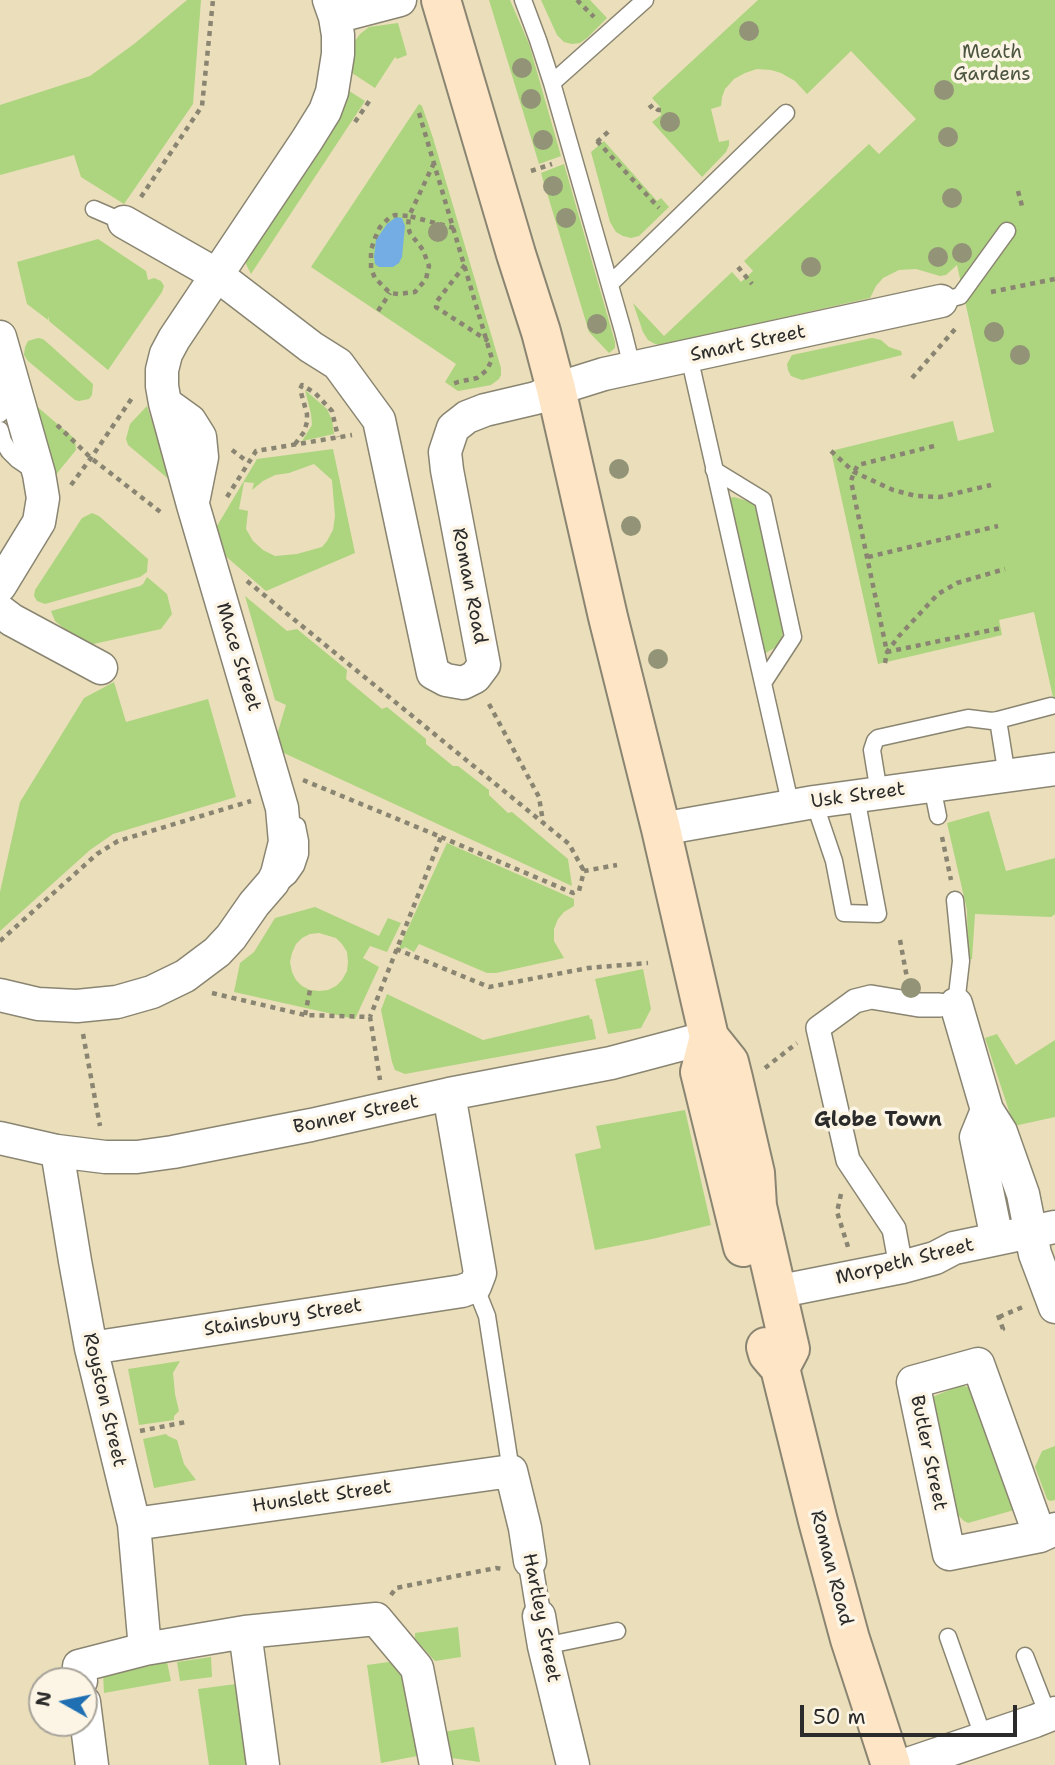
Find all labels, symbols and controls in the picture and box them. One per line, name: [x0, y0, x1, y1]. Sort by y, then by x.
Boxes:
park label: Meath Gardens: [953, 42, 1031, 86]
street label: Smart Street: [688, 321, 808, 367]
street label: Roman Road: [447, 526, 491, 646]
street label: Mace Street: [211, 600, 265, 714]
street label: Usk Street: [809, 778, 907, 814]
street label: Bonner Street: [291, 1091, 421, 1139]
district label: Globe Town: [814, 1108, 942, 1134]
street label: Morpeth Street: [834, 1234, 976, 1290]
street label: Stainsbury Street: [202, 1294, 364, 1342]
street label: Royston Street: [77, 1331, 131, 1469]
street label: Butler Street: [905, 1393, 951, 1513]
street label: Hunslett Street: [251, 1476, 393, 1518]
street label: Roman Road: [805, 1508, 857, 1628]
street label: Hartley Street: [517, 1552, 565, 1684]
north arrow: [28, 1667, 98, 1737]
text: N: [30, 1690, 57, 1708]
scale bar: [803, 1692, 1020, 1736]
text: 50 m: [813, 1703, 866, 1731]

